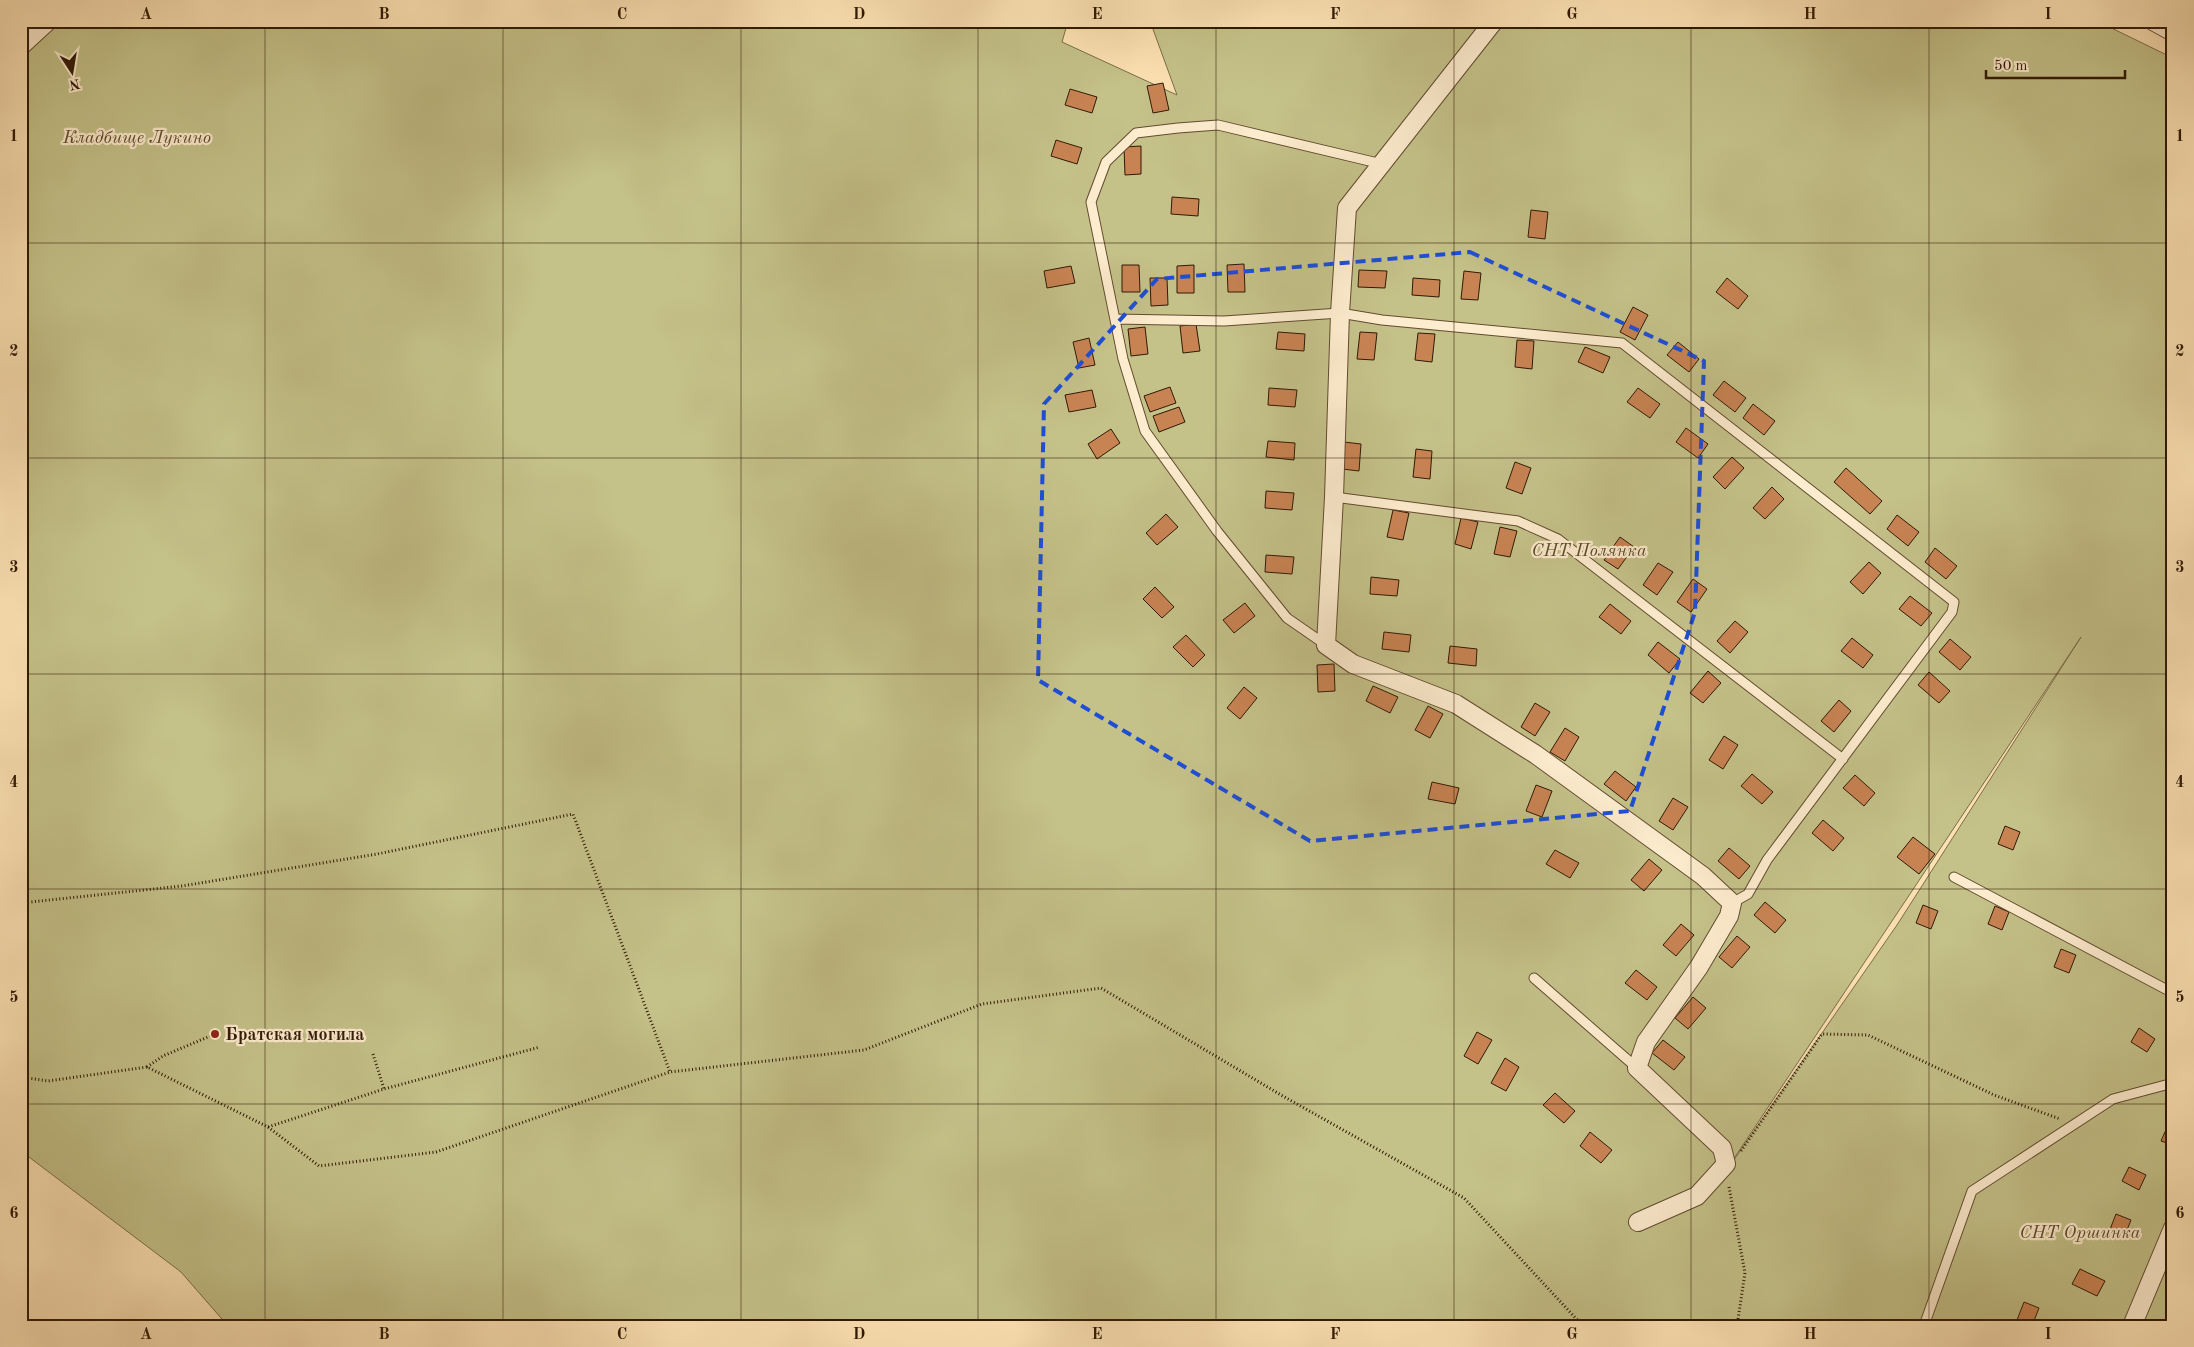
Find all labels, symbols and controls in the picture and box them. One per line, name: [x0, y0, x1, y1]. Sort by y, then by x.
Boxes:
text: A: [140, 7, 152, 23]
text: B: [378, 7, 390, 23]
text: C: [617, 7, 627, 23]
text: D: [853, 7, 865, 23]
text: E: [1091, 7, 1103, 23]
text: F: [1330, 7, 1341, 23]
text: G: [1566, 7, 1578, 23]
text: H: [1803, 7, 1817, 23]
text: I: [2044, 7, 2052, 23]
north arrow: [48, 48, 98, 98]
scale bar: [1986, 48, 2125, 80]
text: 50 m: [1994, 59, 2028, 74]
text: N: [68, 76, 81, 92]
text: 1: [9, 129, 19, 145]
park label: Кладбище Лукино: [62, 129, 211, 147]
text: 1: [2175, 129, 2185, 145]
text: 2: [9, 344, 19, 360]
text: 2: [2175, 344, 2185, 360]
park label: СНТ Полянка: [1531, 542, 1647, 560]
text: 3: [9, 560, 19, 576]
text: 3: [2175, 560, 2185, 576]
text: 4: [9, 775, 19, 791]
text: 4: [2175, 775, 2185, 791]
text: 5: [9, 990, 19, 1006]
text: 5: [2175, 990, 2185, 1006]
place label: Братская могила: [225, 1026, 364, 1044]
marker: Братская могила: [209, 1028, 221, 1040]
text: 6: [9, 1206, 19, 1222]
text: 6: [2175, 1206, 2185, 1222]
park label: СНТ Оршинка: [2020, 1224, 2141, 1242]
text: A: [140, 1327, 152, 1343]
text: B: [378, 1327, 390, 1343]
text: C: [617, 1327, 627, 1343]
text: D: [853, 1327, 865, 1343]
text: E: [1091, 1327, 1103, 1343]
text: F: [1330, 1327, 1341, 1343]
text: G: [1566, 1327, 1578, 1343]
text: H: [1803, 1327, 1817, 1343]
text: I: [2044, 1327, 2052, 1343]

